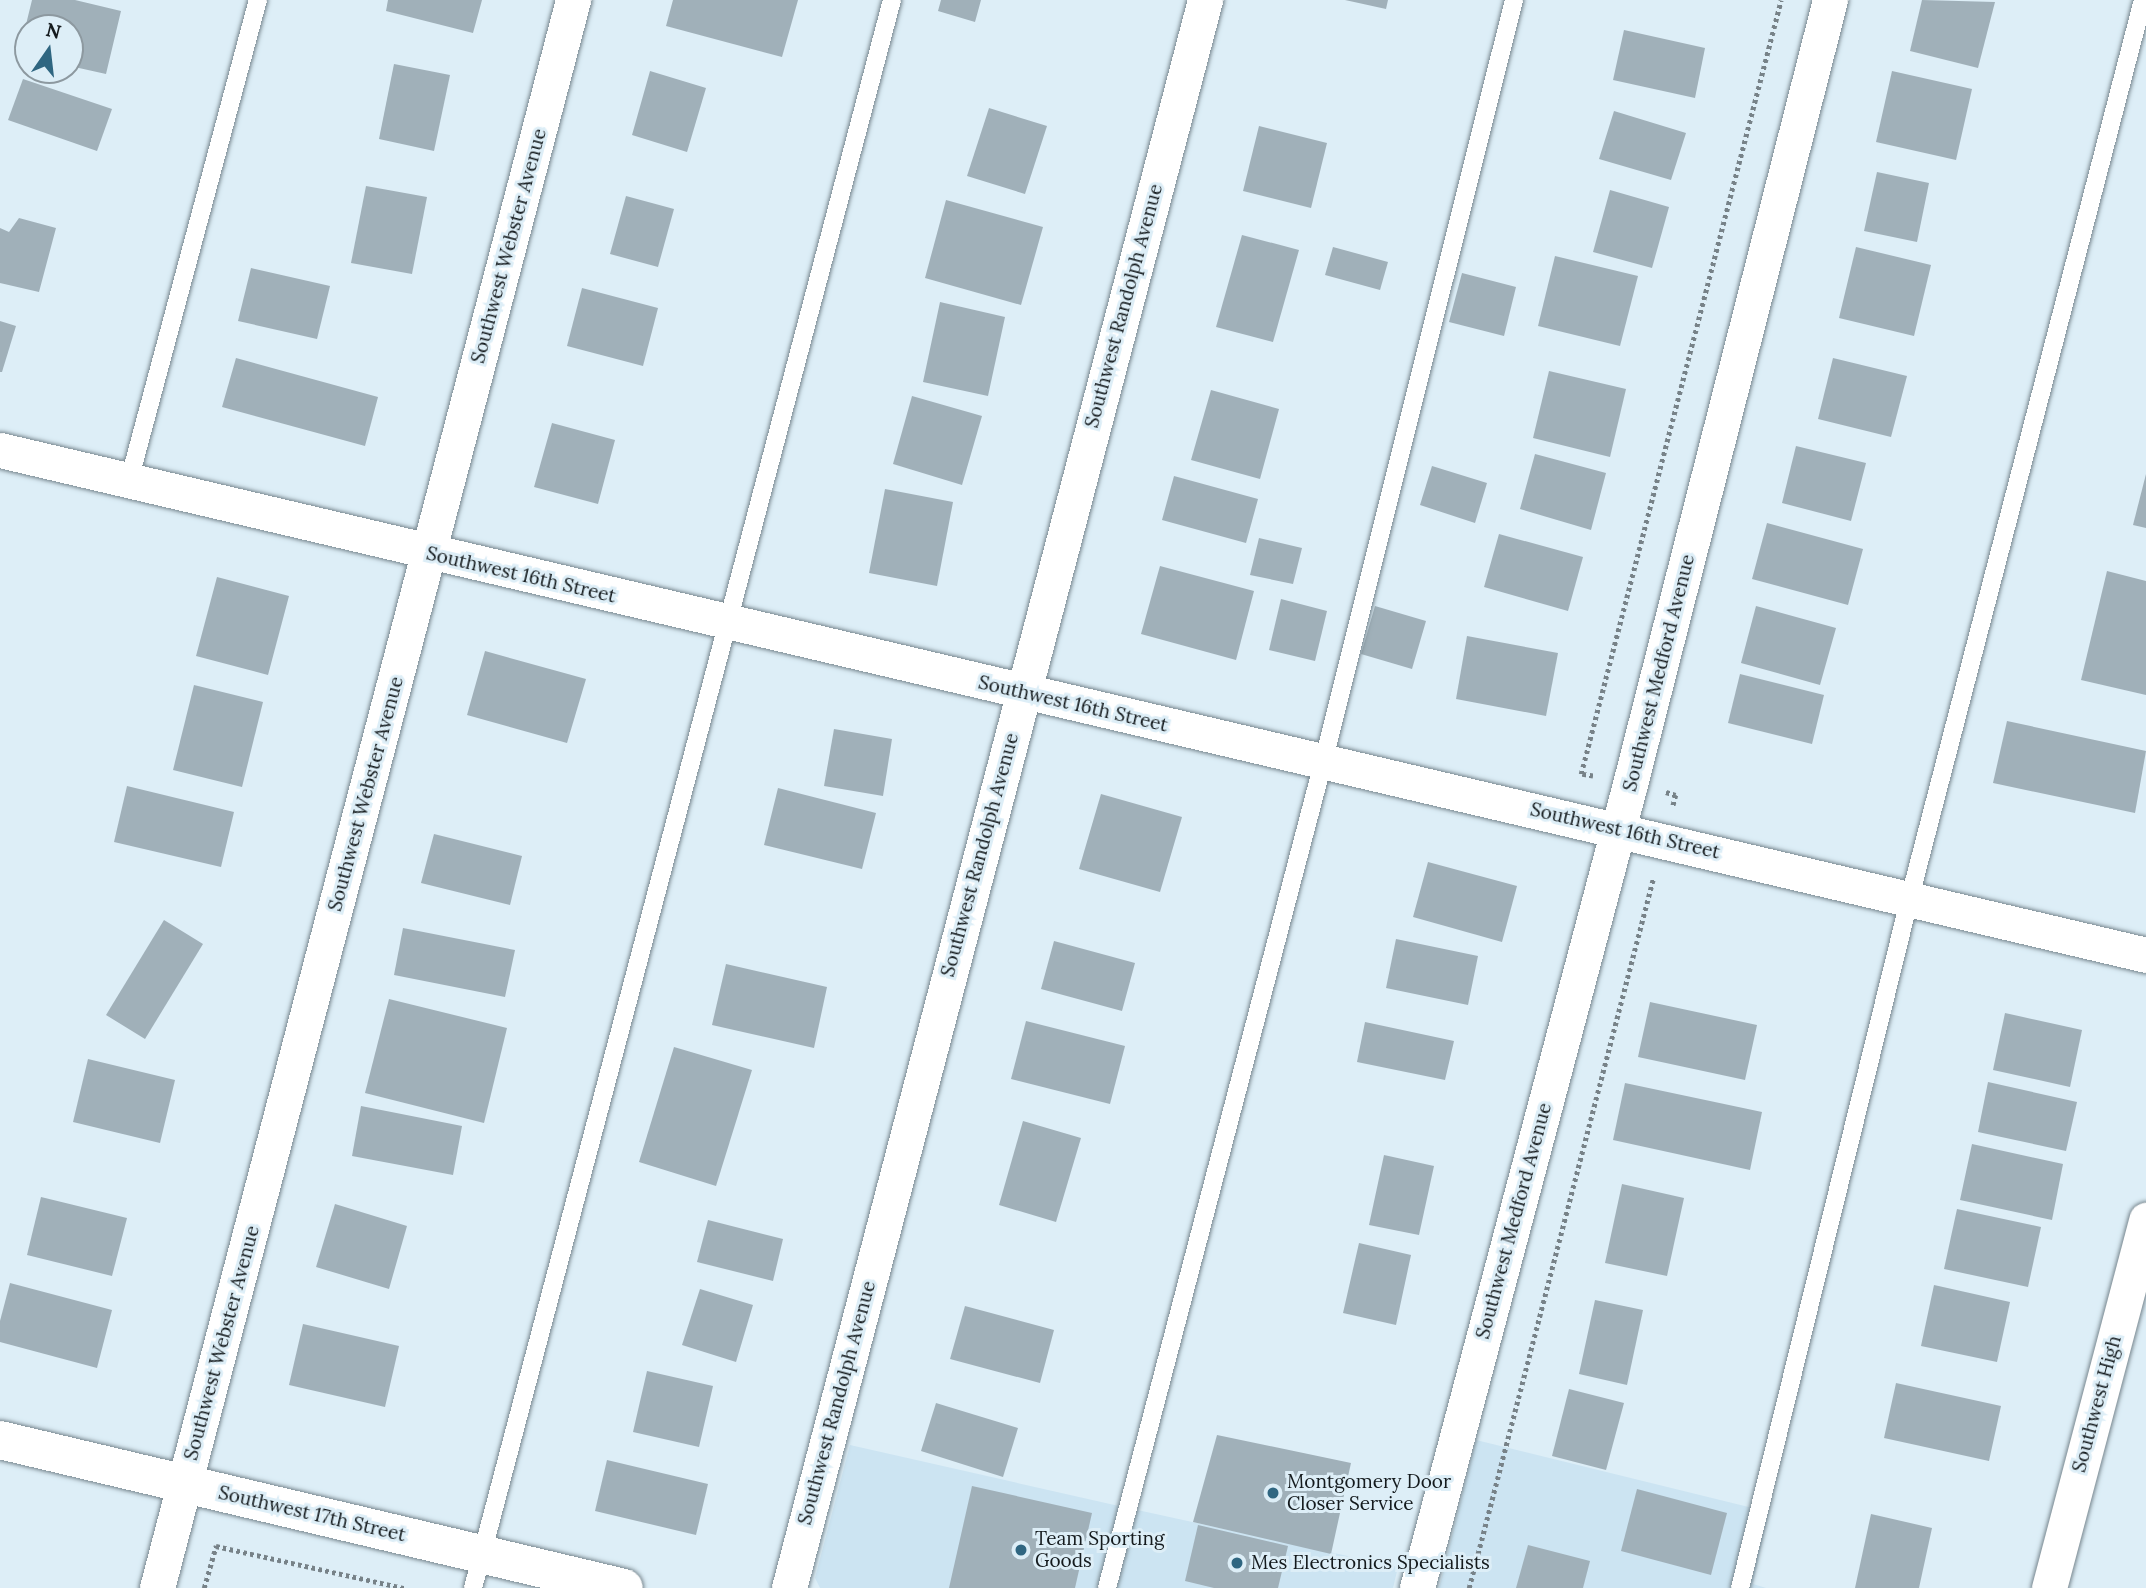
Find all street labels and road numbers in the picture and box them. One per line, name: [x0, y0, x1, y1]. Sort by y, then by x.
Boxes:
street label: Southwest Webster Avenue: [467, 126, 551, 366]
street label: Southwest Randolph Avenue: [1080, 182, 1168, 430]
street label: Southwest 16th Street: [424, 542, 618, 608]
street label: Southwest Medford Avenue: [1618, 552, 1700, 794]
street label: Southwest 16th Street: [976, 671, 1170, 737]
street label: Southwest Webster Avenue: [324, 674, 408, 914]
street label: Southwest Randolph Avenue: [936, 731, 1024, 979]
street label: Southwest 16th Street: [1528, 798, 1722, 864]
street label: Southwest Medford Avenue: [1471, 1100, 1557, 1342]
street label: Southwest Webster Avenue: [180, 1223, 264, 1463]
street label: Southwest Randolph Avenue: [793, 1279, 881, 1527]
street label: Southwest High: [2068, 1333, 2126, 1475]
street label: Southwest 17th Street: [216, 1481, 408, 1547]

